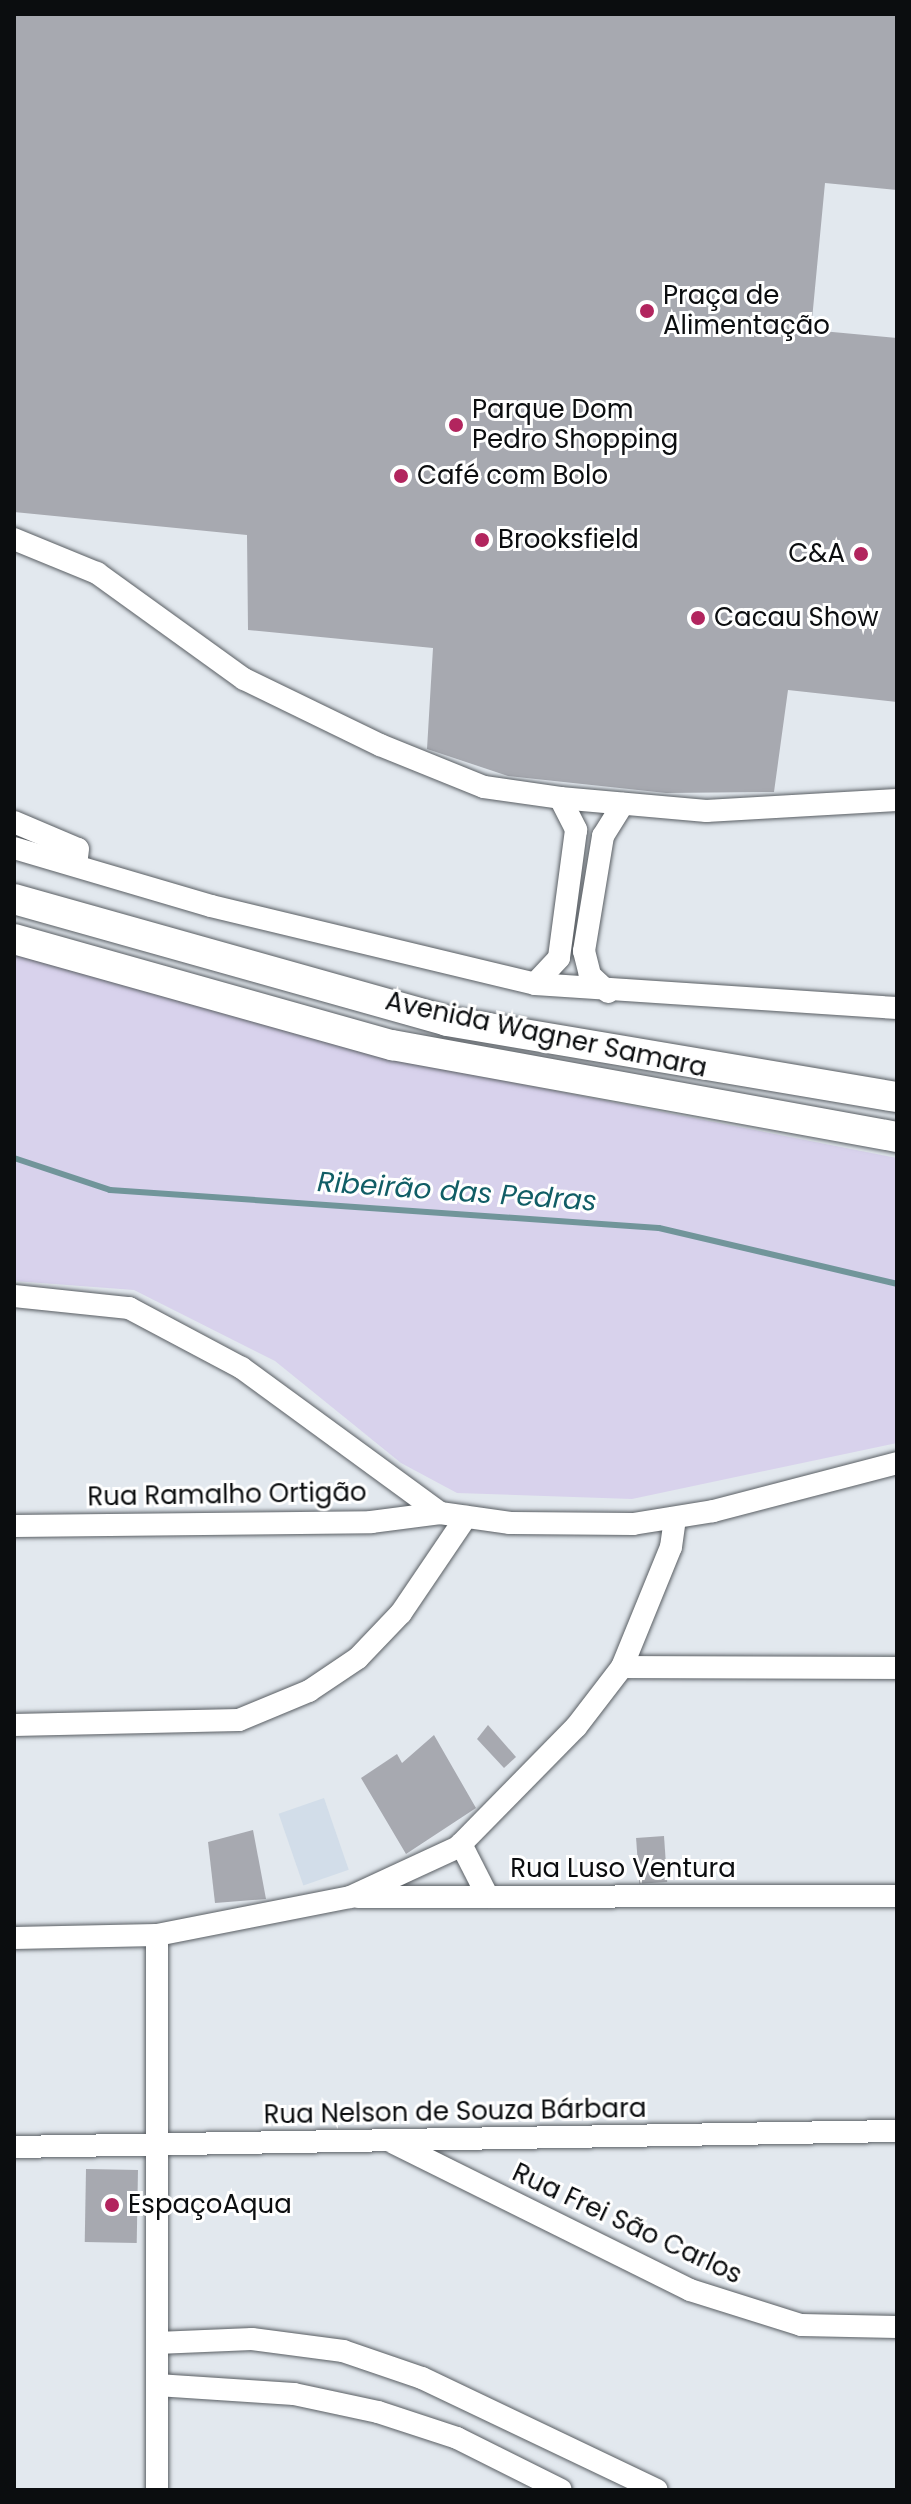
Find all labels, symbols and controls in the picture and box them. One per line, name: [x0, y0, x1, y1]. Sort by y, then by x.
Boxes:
place label: Praça de Alimentação: [663, 280, 830, 342]
marker: Praça de Alimentação: [638, 302, 656, 320]
place label: Parque Dom Pedro Shopping: [472, 394, 678, 456]
marker: Parque Dom Pedro Shopping: [447, 416, 465, 434]
place label: Café com Bolo: [417, 460, 608, 492]
marker: Café com Bolo: [392, 467, 410, 485]
place label: Brooksfield: [498, 524, 639, 556]
marker: Brooksfield: [473, 531, 491, 549]
place label: C&A: [788, 538, 845, 570]
marker: C&A: [852, 545, 870, 563]
place label: Cacau Show: [714, 602, 878, 634]
marker: Cacau Show: [689, 609, 707, 627]
street label: Avenida Wagner Samara: [382, 986, 710, 1084]
water label: Ribeirão das Pedras: [316, 1165, 598, 1219]
street label: Rua Ramalho Ortigão: [87, 1477, 367, 1513]
street label: Rua Luso Ventura: [510, 1853, 736, 1885]
street label: Rua Nelson de Souza Bárbara: [263, 2093, 647, 2131]
street label: Rua Frei São Carlos: [507, 2157, 747, 2291]
place label: EspaçoAqua: [128, 2189, 292, 2221]
marker: EspaçoAqua: [103, 2196, 121, 2214]

